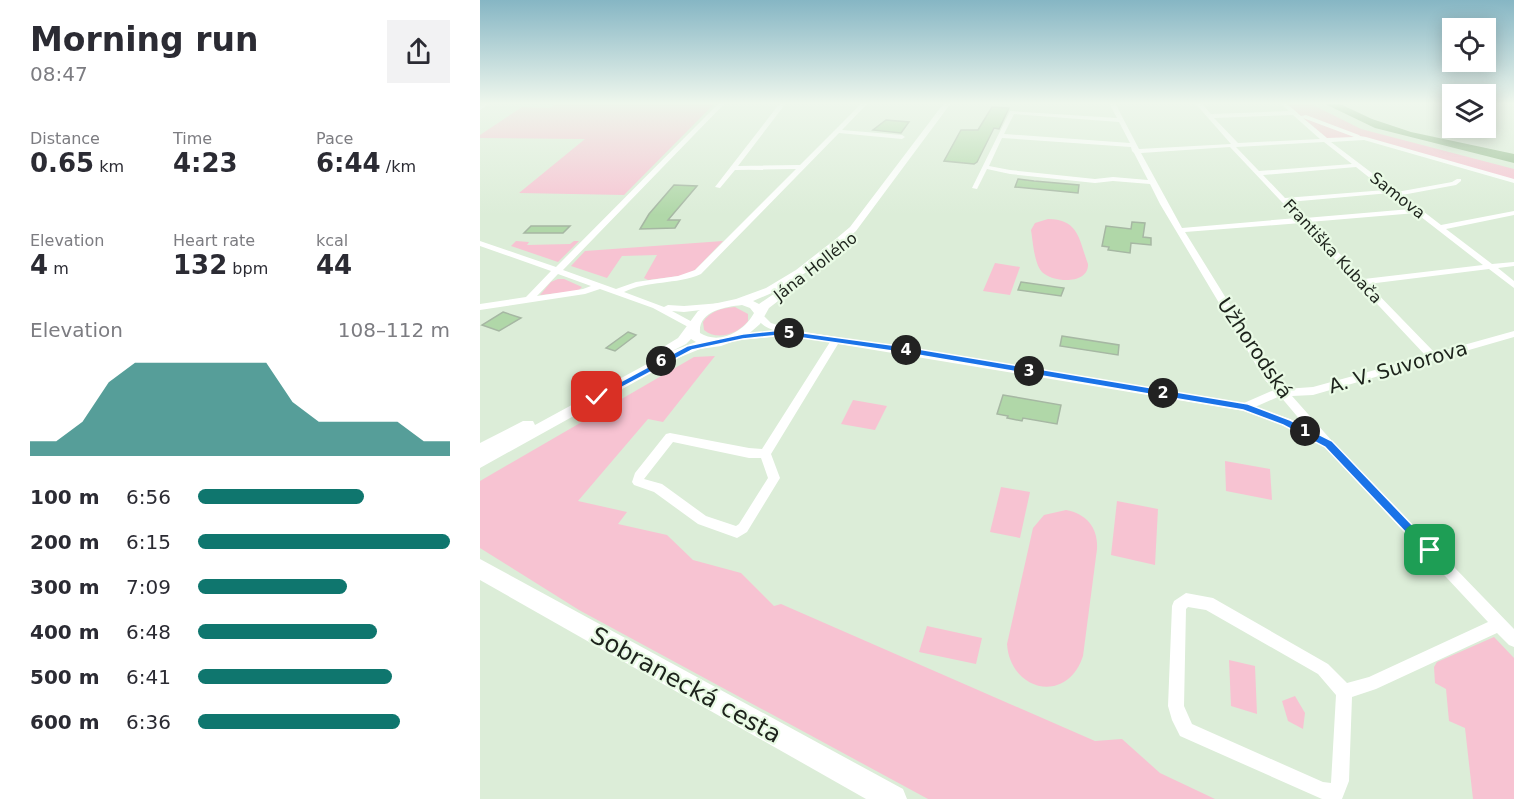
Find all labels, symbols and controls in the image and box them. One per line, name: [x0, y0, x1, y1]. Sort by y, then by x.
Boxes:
map controls: [1442, 18, 1496, 138]
button: locate: [1442, 18, 1496, 72]
text: Morning run: [30, 20, 258, 59]
button: share: [387, 20, 450, 83]
text: 08:47: [30, 62, 88, 86]
button: layers: [1442, 84, 1496, 138]
text: Distance: [30, 129, 100, 148]
text: Time: [173, 129, 212, 148]
text: Pace: [316, 129, 353, 148]
text: 0.65: [30, 148, 94, 178]
text: 4:23: [173, 148, 238, 178]
text: 6:44: [316, 148, 381, 178]
text: km: [94, 157, 124, 176]
text: /km: [381, 157, 416, 176]
street label: Samova: [1366, 168, 1429, 223]
street label: Františka Kubača: [1279, 195, 1386, 308]
street label: Jána Hollého: [769, 228, 861, 305]
text: Elevation: [30, 231, 104, 250]
text: Heart rate: [173, 231, 255, 250]
text: kcal: [316, 231, 348, 250]
text: 4: [30, 250, 48, 280]
text: 132: [173, 250, 227, 280]
text: 44: [316, 250, 352, 280]
text: m: [48, 259, 69, 278]
text: bpm: [227, 259, 268, 278]
street label: Užhorodská: [1212, 293, 1298, 403]
text: Elevation: [30, 318, 123, 342]
text: 108–112 m: [338, 318, 450, 342]
pin: 5: [774, 318, 804, 348]
text: 5: [783, 323, 795, 342]
pin: 4: [891, 335, 921, 365]
street label: A. V. Suvorova: [1326, 336, 1470, 398]
text: 4: [900, 340, 912, 359]
pin: 6: [646, 346, 676, 376]
text: 6: [655, 351, 667, 370]
pin: 3: [1014, 356, 1044, 386]
text: 3: [1023, 361, 1035, 380]
pin: [571, 371, 622, 422]
pin: 2: [1148, 378, 1178, 408]
icon: check: [580, 380, 613, 413]
text: 2: [1157, 383, 1169, 402]
pin: 1: [1290, 416, 1320, 446]
text: 1: [1299, 421, 1311, 440]
text: 100 m: [30, 485, 100, 509]
text: 6:56: [126, 485, 171, 509]
pin: [1404, 524, 1455, 575]
text: 200 m: [30, 530, 100, 554]
text: 6:15: [126, 530, 171, 554]
icon: arrive: [1413, 533, 1446, 566]
text: 300 m: [30, 575, 100, 599]
text: 7:09: [126, 575, 171, 599]
text: 400 m: [30, 620, 100, 644]
text: 6:48: [126, 620, 171, 644]
street label: Sobranecká cesta: [586, 621, 786, 749]
text: 500 m: [30, 665, 100, 689]
text: 6:41: [126, 665, 171, 689]
text: 600 m: [30, 710, 100, 734]
text: 6:36: [126, 710, 171, 734]

